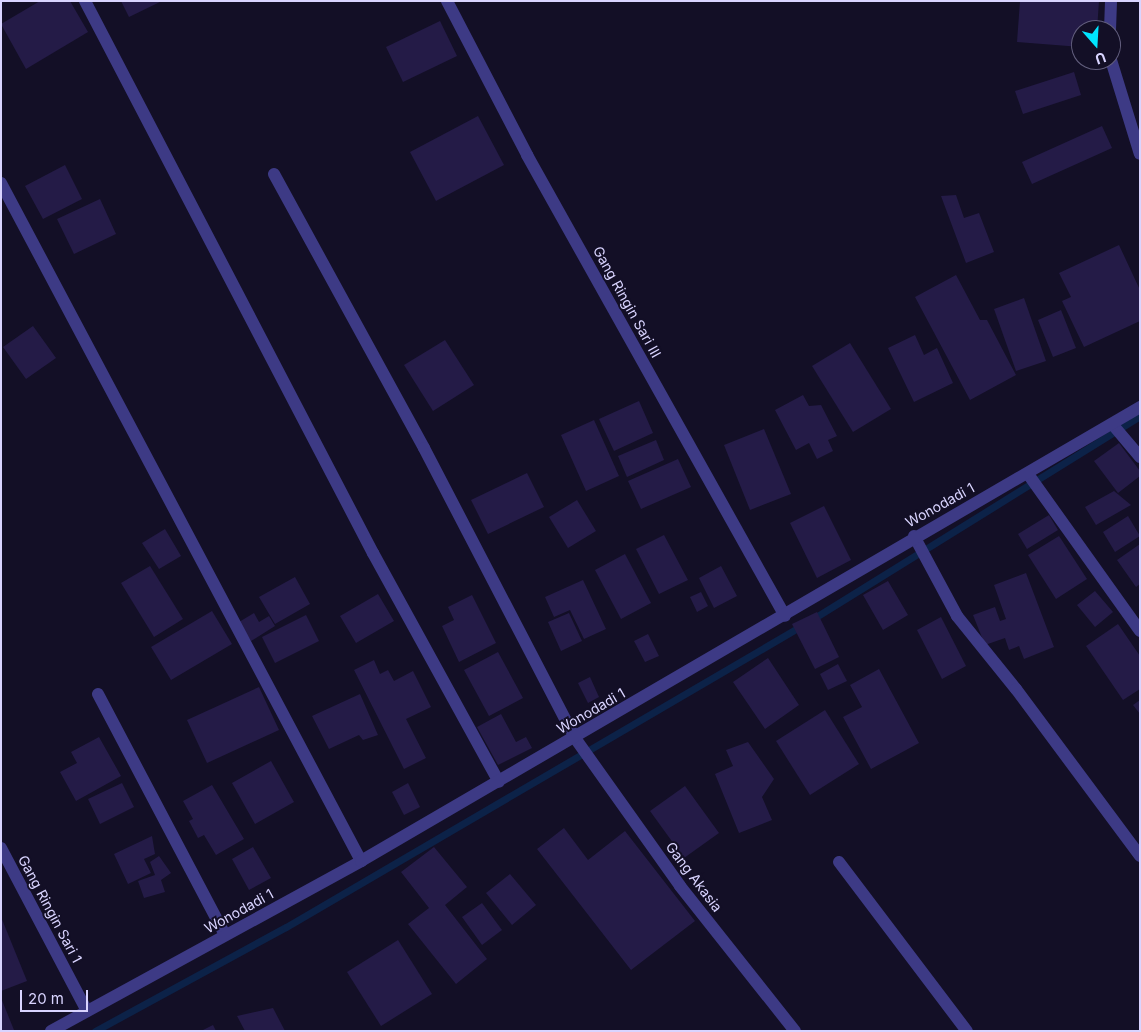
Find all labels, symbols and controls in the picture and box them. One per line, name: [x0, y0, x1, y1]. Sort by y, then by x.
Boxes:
north arrow: [1071, 20, 1121, 70]
text: U: [1093, 49, 1108, 68]
street label: Gang Ringin Sari III: [589, 243, 665, 361]
street label: Wonodadi 1: [903, 479, 977, 531]
street label: Wonodadi 1: [554, 685, 628, 737]
street label: Gang Akasia: [662, 839, 726, 915]
street label: Gang Ringin Sari 1: [15, 852, 85, 966]
street label: Wonodadi 1: [202, 885, 276, 937]
scale bar: [22, 980, 90, 1012]
text: 20 m: [28, 989, 64, 1008]

